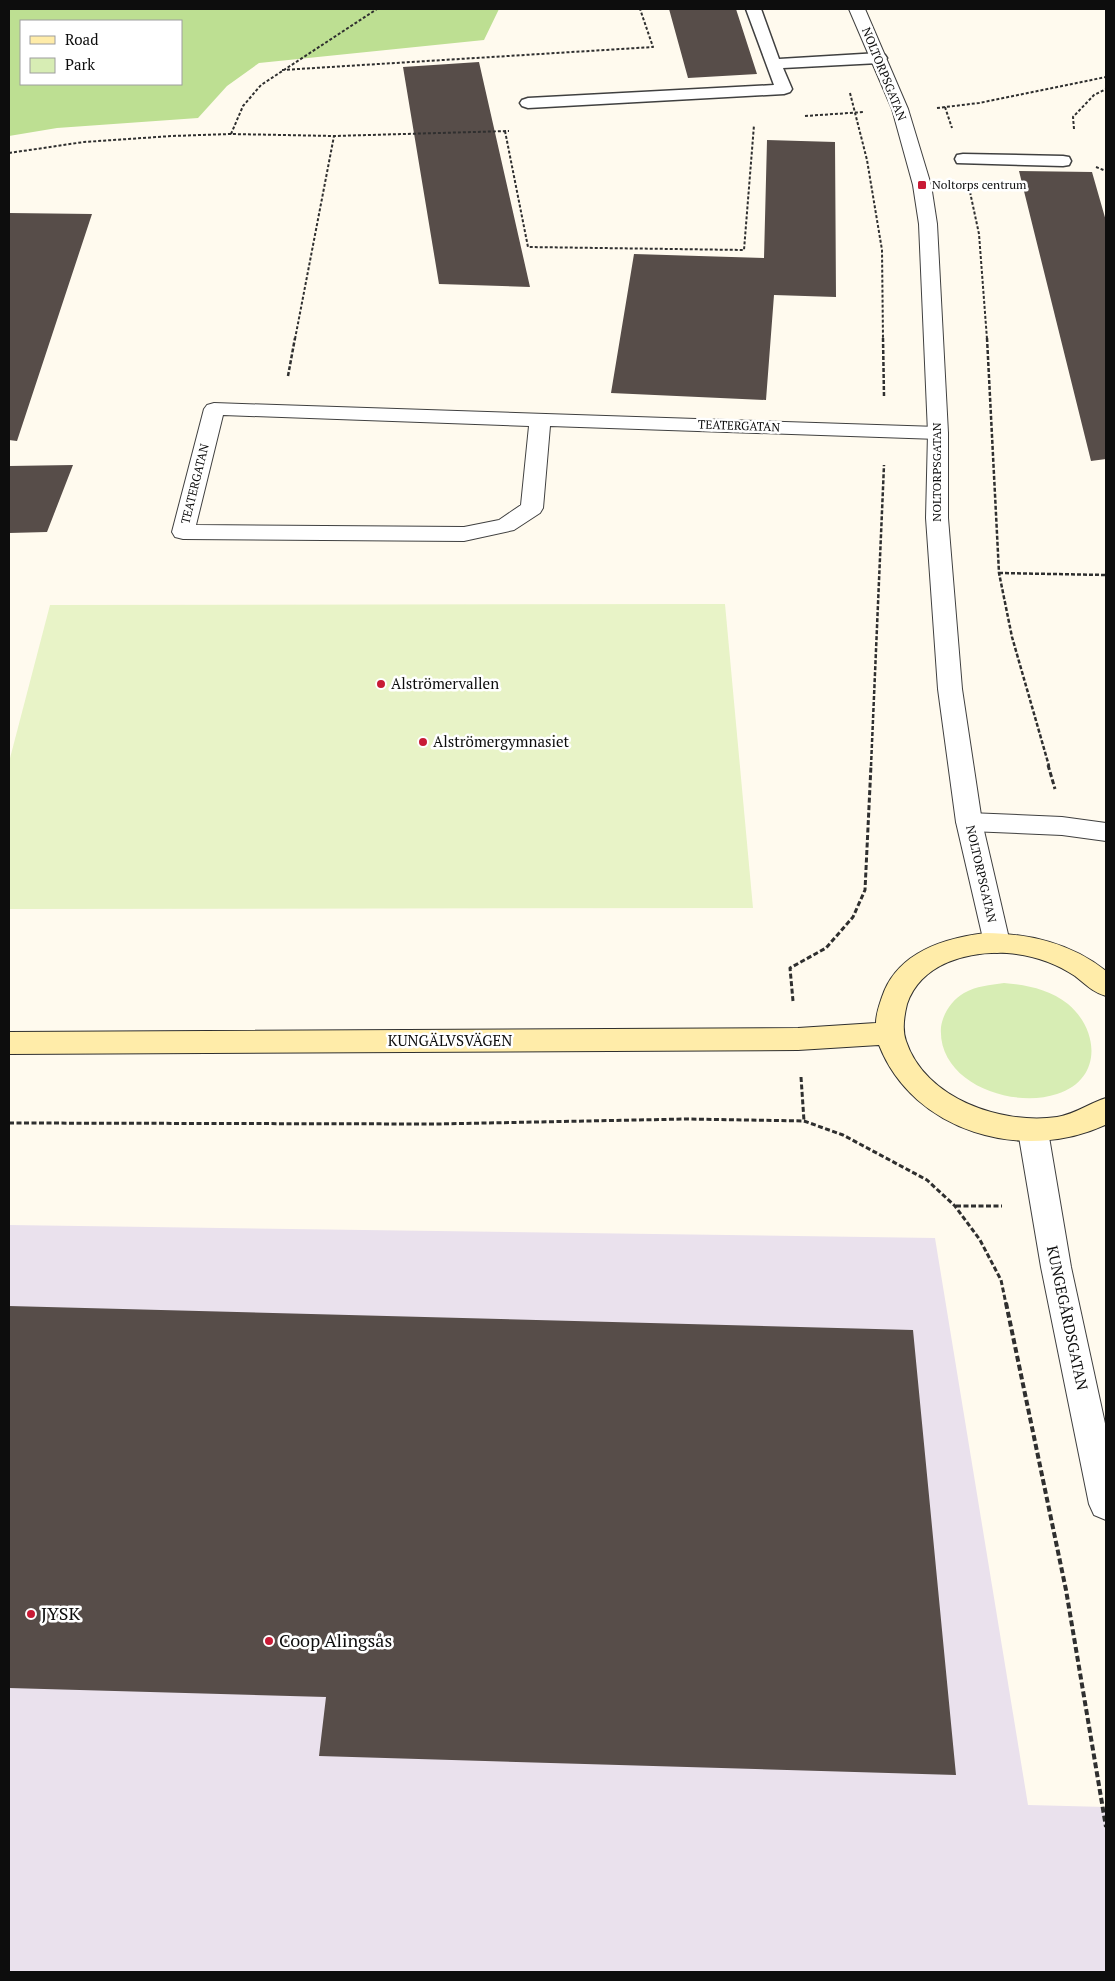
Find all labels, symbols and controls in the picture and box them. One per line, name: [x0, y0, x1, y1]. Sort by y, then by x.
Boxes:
legend: [20, 20, 182, 85]
street label: NOLTORPSGATAN: [859, 25, 910, 123]
text: Road: [65, 29, 98, 49]
text: Park: [65, 54, 95, 74]
place label: Noltorps centrum: [932, 177, 1027, 192]
marker: Noltorps centrum: [916, 179, 928, 191]
street label: TEATERGATAN: [698, 417, 781, 434]
street label: NOLTORPSGATAN: [929, 422, 944, 522]
street label: TEATERGATAN: [177, 442, 212, 526]
place label: Alströmervallen: [391, 673, 499, 693]
marker: Alströmervallen: [375, 678, 387, 690]
place label: Alströmergymnasiet: [433, 731, 570, 751]
marker: Alströmergymnasiet: [417, 736, 429, 748]
street label: NOLTORPSGATAN: [963, 824, 1000, 924]
street label: KUNGÄLVSVÄGEN: [388, 1030, 512, 1050]
street label: KUNGEGÅRDSGATAN: [1043, 1244, 1093, 1392]
place label: JYSK: [41, 1601, 80, 1625]
marker: JYSK: [25, 1608, 37, 1620]
place label: Coop Alingsås: [279, 1628, 392, 1652]
marker: Coop Alingsås: [263, 1635, 275, 1647]

